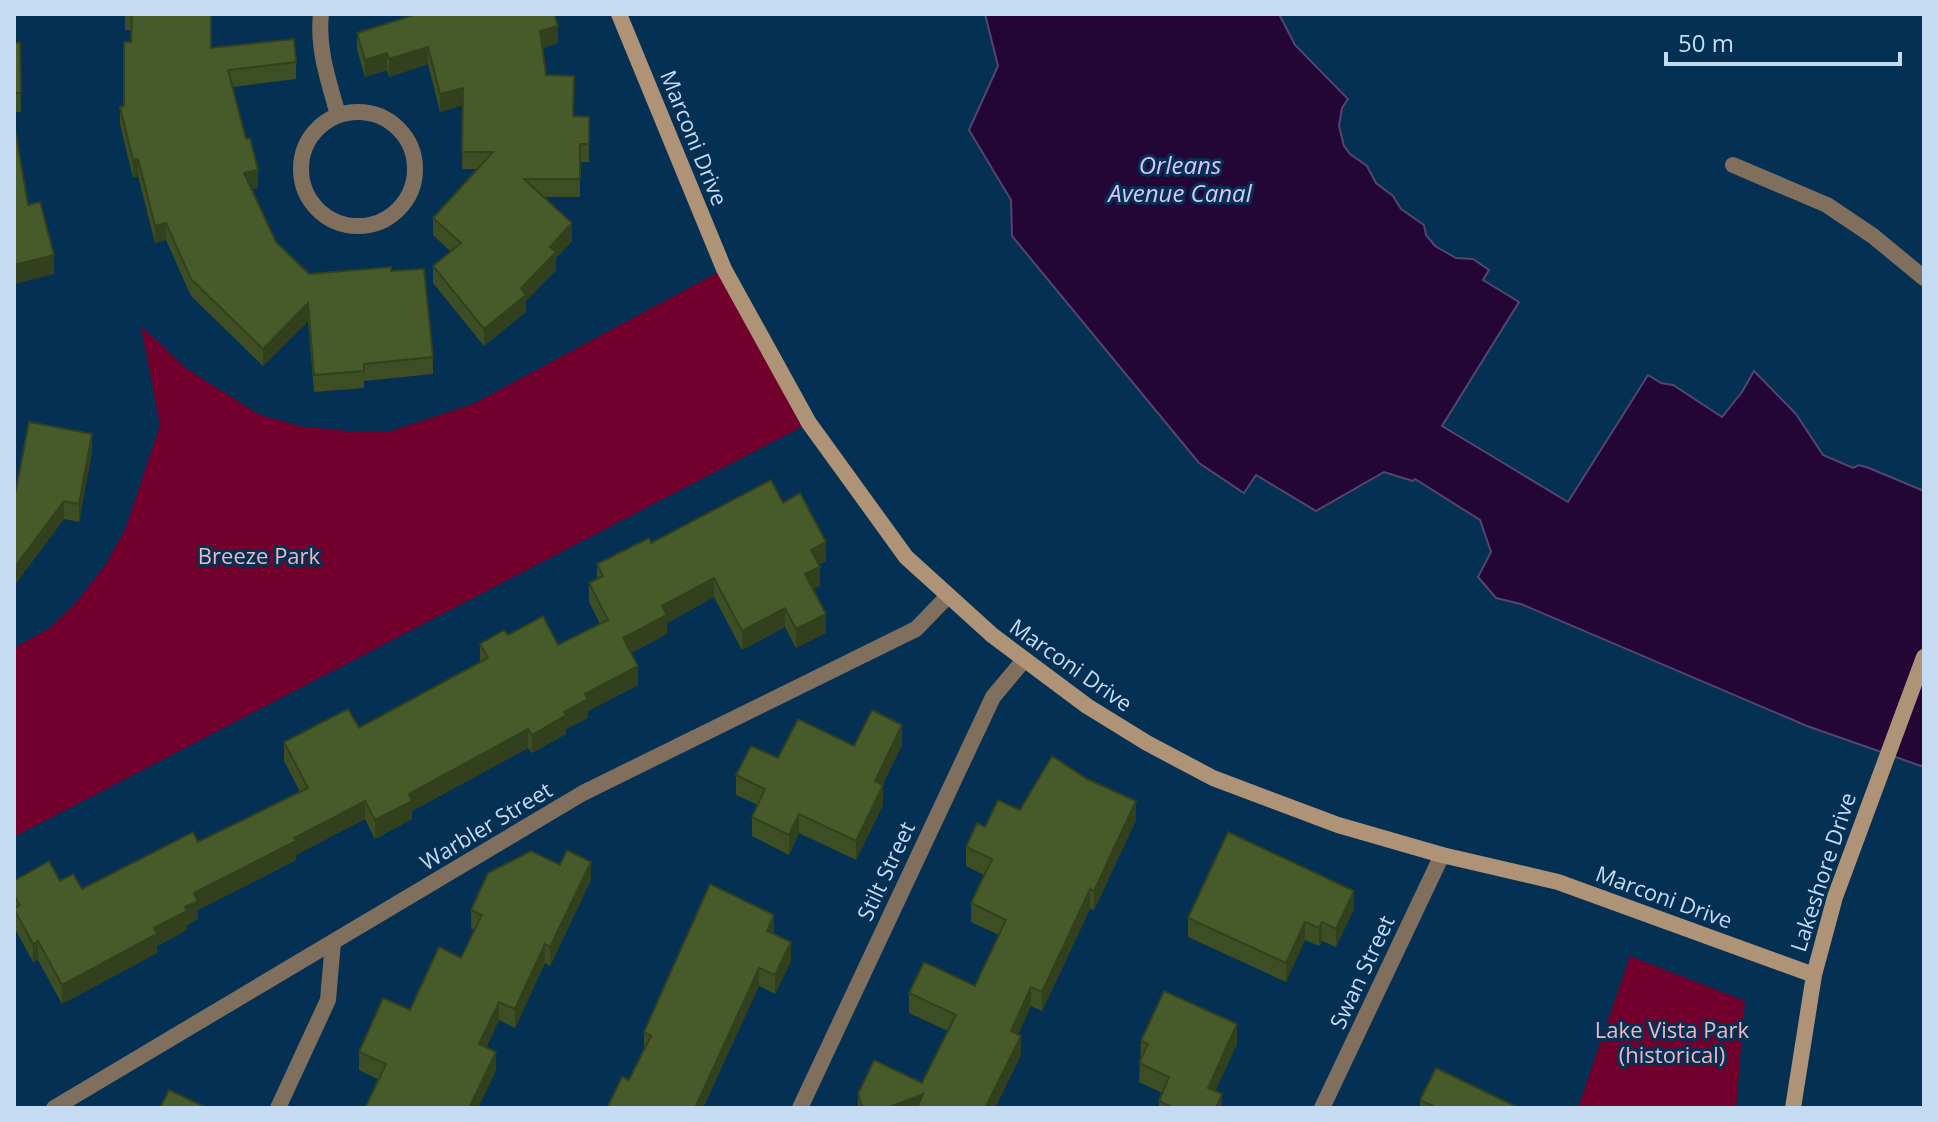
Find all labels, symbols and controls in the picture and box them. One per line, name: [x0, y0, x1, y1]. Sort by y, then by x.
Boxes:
scale bar: [1666, 16, 1900, 66]
text: 50 m: [1678, 26, 1734, 59]
street label: Marconi Drive: [654, 66, 736, 210]
water label: Orleans Avenue Canal: [1106, 148, 1253, 209]
park label: Breeze Park: [198, 540, 321, 570]
street label: Marconi Drive: [1004, 611, 1139, 718]
street label: Warbler Street: [414, 774, 557, 876]
street label: Lakeshore Drive: [1782, 788, 1862, 955]
street label: Stilt Street: [849, 816, 921, 925]
street label: Marconi Drive: [1592, 857, 1737, 935]
street label: Swan Street: [1322, 910, 1401, 1033]
park label: Lake Vista Park (historical): [1595, 1014, 1750, 1069]

